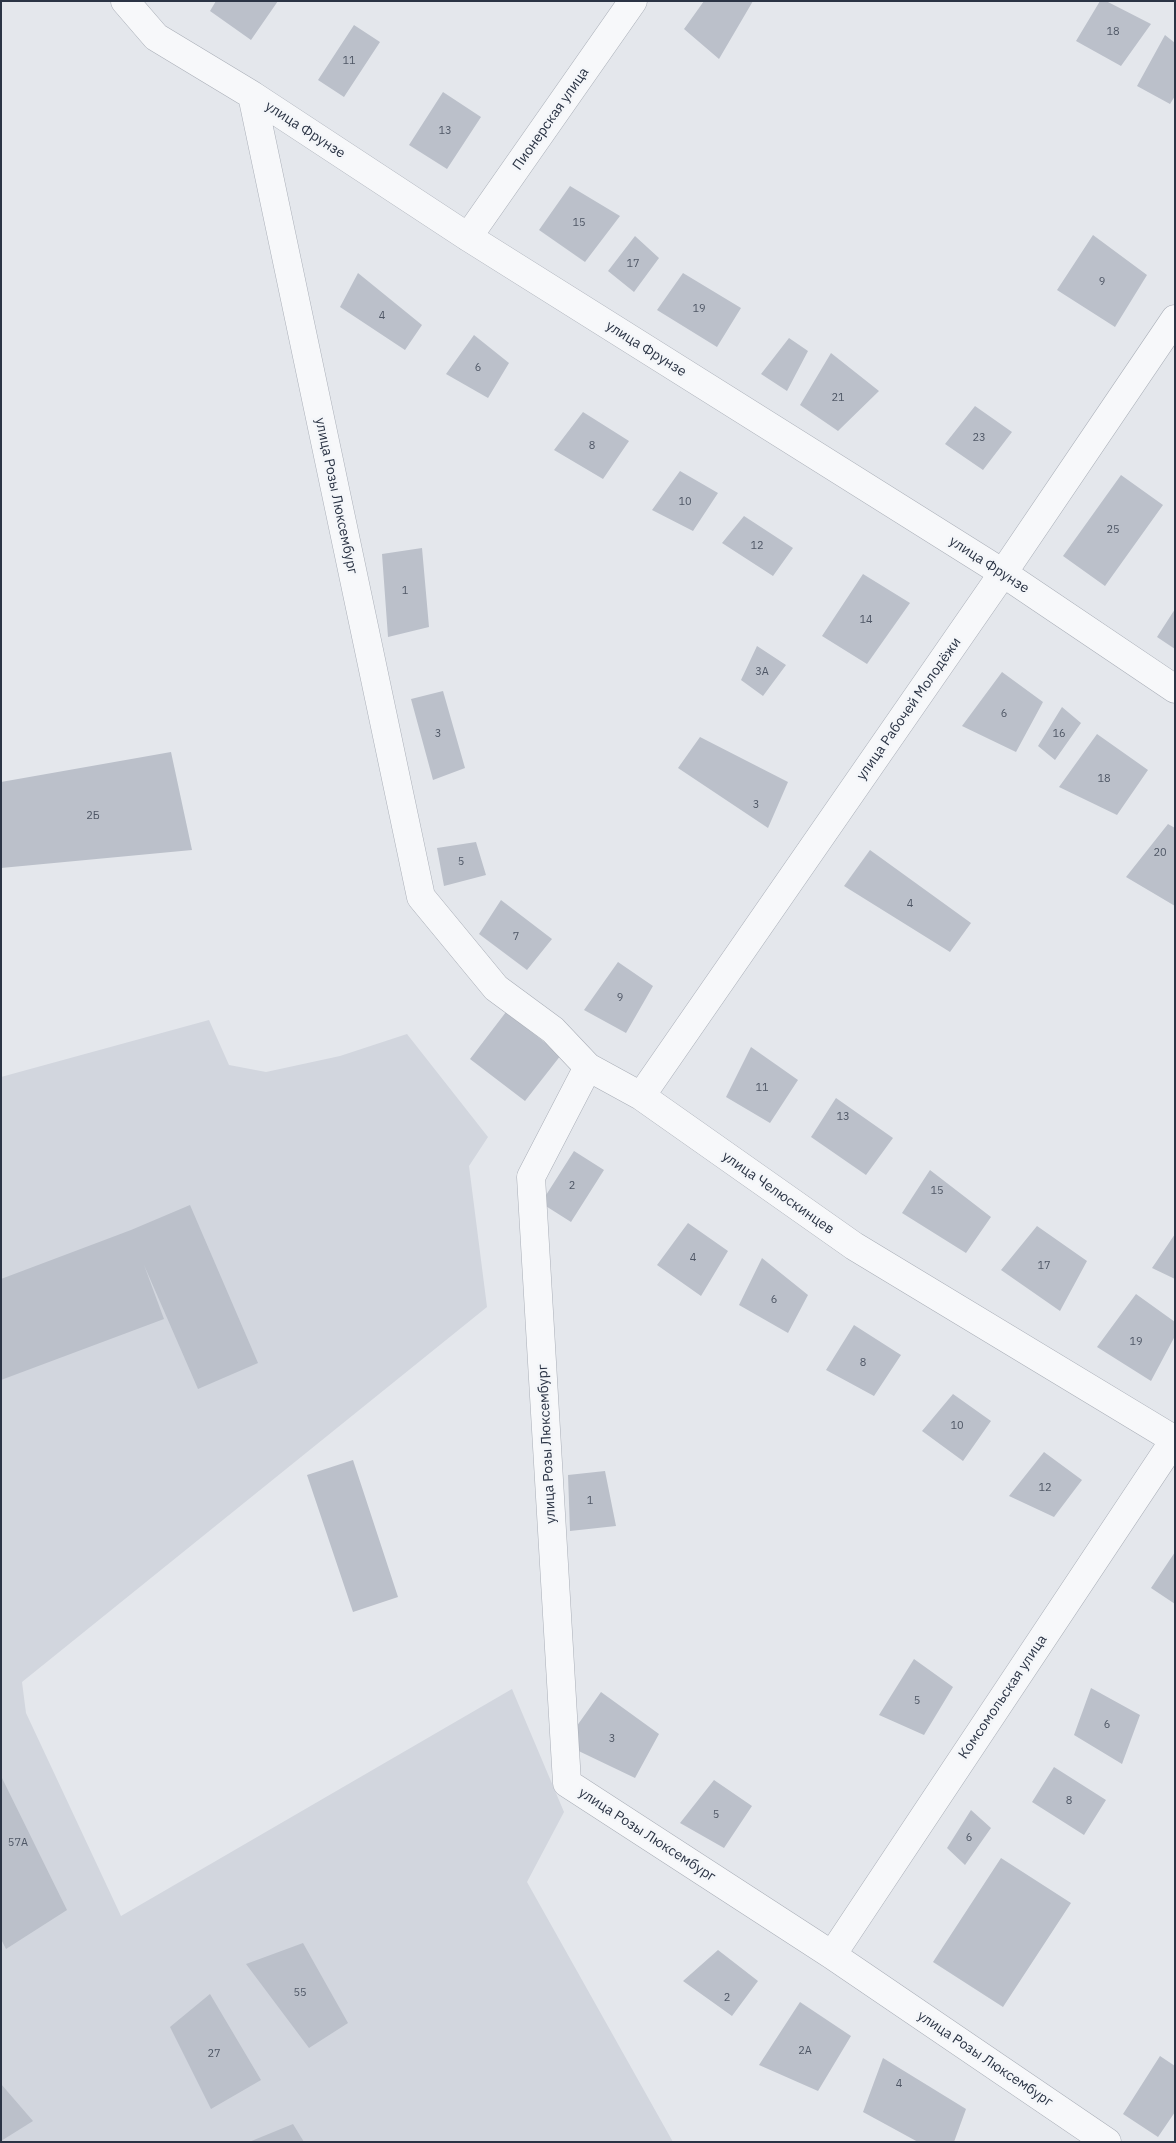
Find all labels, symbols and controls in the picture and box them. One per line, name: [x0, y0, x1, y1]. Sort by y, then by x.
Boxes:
house number: 18: [1106, 25, 1120, 39]
house number: 11: [342, 54, 356, 68]
street label: Пионерская улица: [509, 64, 593, 174]
street label: улица Фрунзе: [262, 98, 348, 162]
house number: 13: [438, 124, 452, 138]
house number: 15: [572, 216, 586, 230]
house number: 17: [626, 257, 640, 271]
house number: 9: [1099, 275, 1105, 289]
house number: 19: [692, 302, 706, 316]
house number: 4: [379, 309, 385, 323]
street label: улица Фрунзе: [603, 318, 689, 380]
house number: 6: [475, 361, 481, 375]
house number: 21: [831, 391, 845, 405]
street label: улица Розы Люксембург: [311, 416, 361, 576]
house number: 23: [972, 431, 986, 445]
house number: 8: [589, 439, 595, 453]
house number: 10: [678, 495, 692, 509]
house number: 25: [1106, 523, 1120, 537]
street label: улица Фрунзе: [946, 533, 1032, 597]
house number: 12: [750, 539, 764, 553]
house number: 1: [402, 584, 408, 598]
house number: 14: [859, 613, 873, 627]
street label: улица Рабочей Молодёжи: [853, 634, 965, 784]
house number: 3А: [755, 665, 769, 679]
house number: 6: [1001, 707, 1007, 721]
house number: 3: [435, 727, 441, 741]
house number: 16: [1052, 727, 1066, 741]
house number: 18: [1097, 772, 1111, 786]
house number: 3: [753, 798, 759, 812]
house number: 2Б: [86, 809, 100, 823]
house number: 20: [1153, 846, 1167, 860]
house number: 5: [458, 855, 464, 869]
house number: 4: [907, 897, 913, 911]
house number: 7: [513, 930, 519, 944]
house number: 9: [617, 991, 623, 1005]
house number: 11: [755, 1081, 769, 1095]
house number: 13: [836, 1110, 850, 1124]
street label: улица Челюскинцев: [719, 1148, 837, 1238]
house number: 2: [569, 1179, 575, 1193]
house number: 15: [930, 1184, 944, 1198]
house number: 4: [690, 1251, 696, 1265]
house number: 17: [1037, 1259, 1051, 1273]
house number: 6: [771, 1293, 777, 1307]
house number: 19: [1129, 1335, 1143, 1349]
house number: 8: [860, 1356, 866, 1370]
street label: улица Розы Люксембург: [534, 1364, 560, 1524]
house number: 10: [950, 1419, 964, 1433]
house number: 12: [1038, 1481, 1052, 1495]
house number: 1: [587, 1494, 593, 1508]
street label: Комсомольская улица: [955, 1632, 1051, 1762]
house number: 5: [914, 1694, 920, 1708]
house number: 6: [1104, 1718, 1110, 1732]
house number: 3: [609, 1732, 615, 1746]
street label: улица Розы Люксембург: [575, 1784, 719, 1886]
house number: 8: [1066, 1794, 1072, 1808]
house number: 5: [713, 1808, 719, 1822]
house number: 6: [966, 1831, 972, 1845]
house number: 57А: [8, 1836, 28, 1850]
house number: 55: [293, 1986, 307, 2000]
house number: 2: [724, 1991, 730, 2005]
street label: улица Розы Люксембург: [914, 2007, 1056, 2111]
house number: 2А: [798, 2044, 812, 2058]
house number: 27: [207, 2047, 221, 2061]
house number: 4: [896, 2077, 902, 2091]

